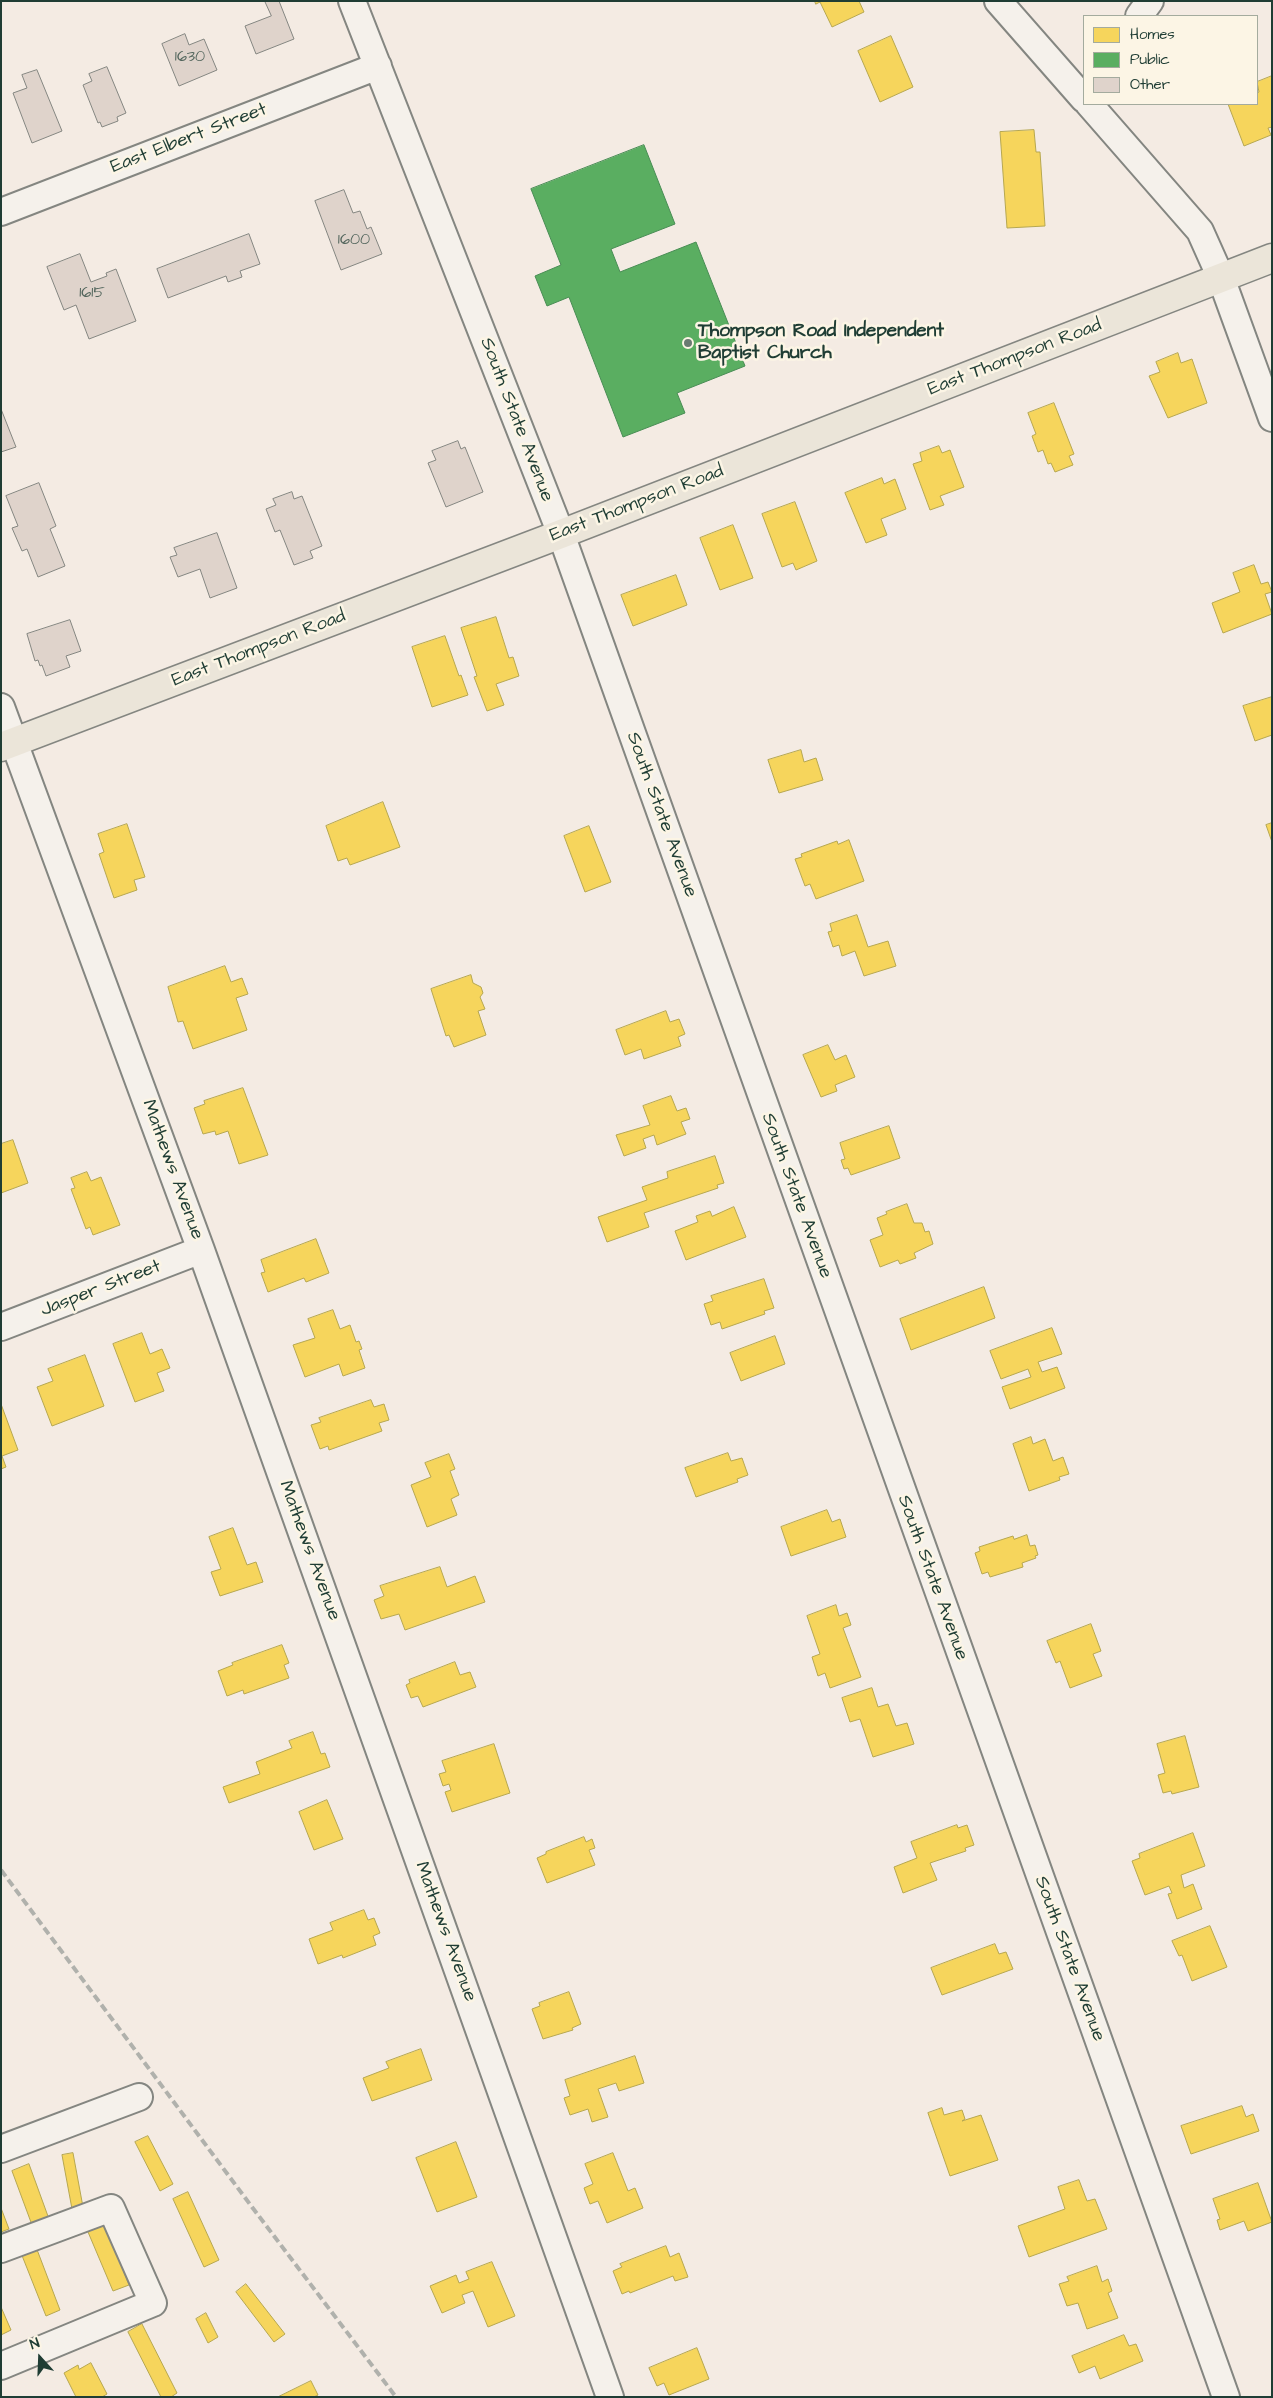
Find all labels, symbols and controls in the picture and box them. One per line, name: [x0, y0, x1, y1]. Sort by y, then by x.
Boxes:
legend: [1083, 15, 1258, 105]
text: Homes: [1130, 24, 1175, 45]
house number: 1630: [175, 48, 205, 68]
text: Public: [1130, 49, 1170, 70]
text: Other: [1130, 74, 1170, 95]
street label: East Elbert Street: [108, 99, 270, 179]
house number: 1600: [338, 231, 370, 251]
house number: 1615: [79, 284, 105, 304]
street label: East Thompson Road: [925, 314, 1105, 402]
place label: Thompson Road Independent Baptist Church: [698, 321, 944, 365]
street label: South State Avenue: [474, 335, 558, 505]
marker: Thompson Road Independent Baptist Church: [682, 337, 694, 349]
street label: East Thompson Road: [547, 460, 727, 548]
street label: East Thompson Road: [169, 605, 349, 693]
street label: South State Avenue: [621, 729, 701, 901]
street label: Mathews Avenue: [136, 1097, 208, 1243]
street label: South State Avenue: [756, 1110, 836, 1282]
street label: Jasper Street: [38, 1256, 164, 1322]
street label: Mathews Avenue: [273, 1478, 345, 1624]
street label: South State Avenue: [892, 1492, 972, 1664]
street label: Mathews Avenue: [409, 1859, 481, 2005]
street label: South State Avenue: [1029, 1873, 1109, 2045]
north arrow: [15, 2333, 65, 2383]
text: N: [27, 2333, 42, 2355]

